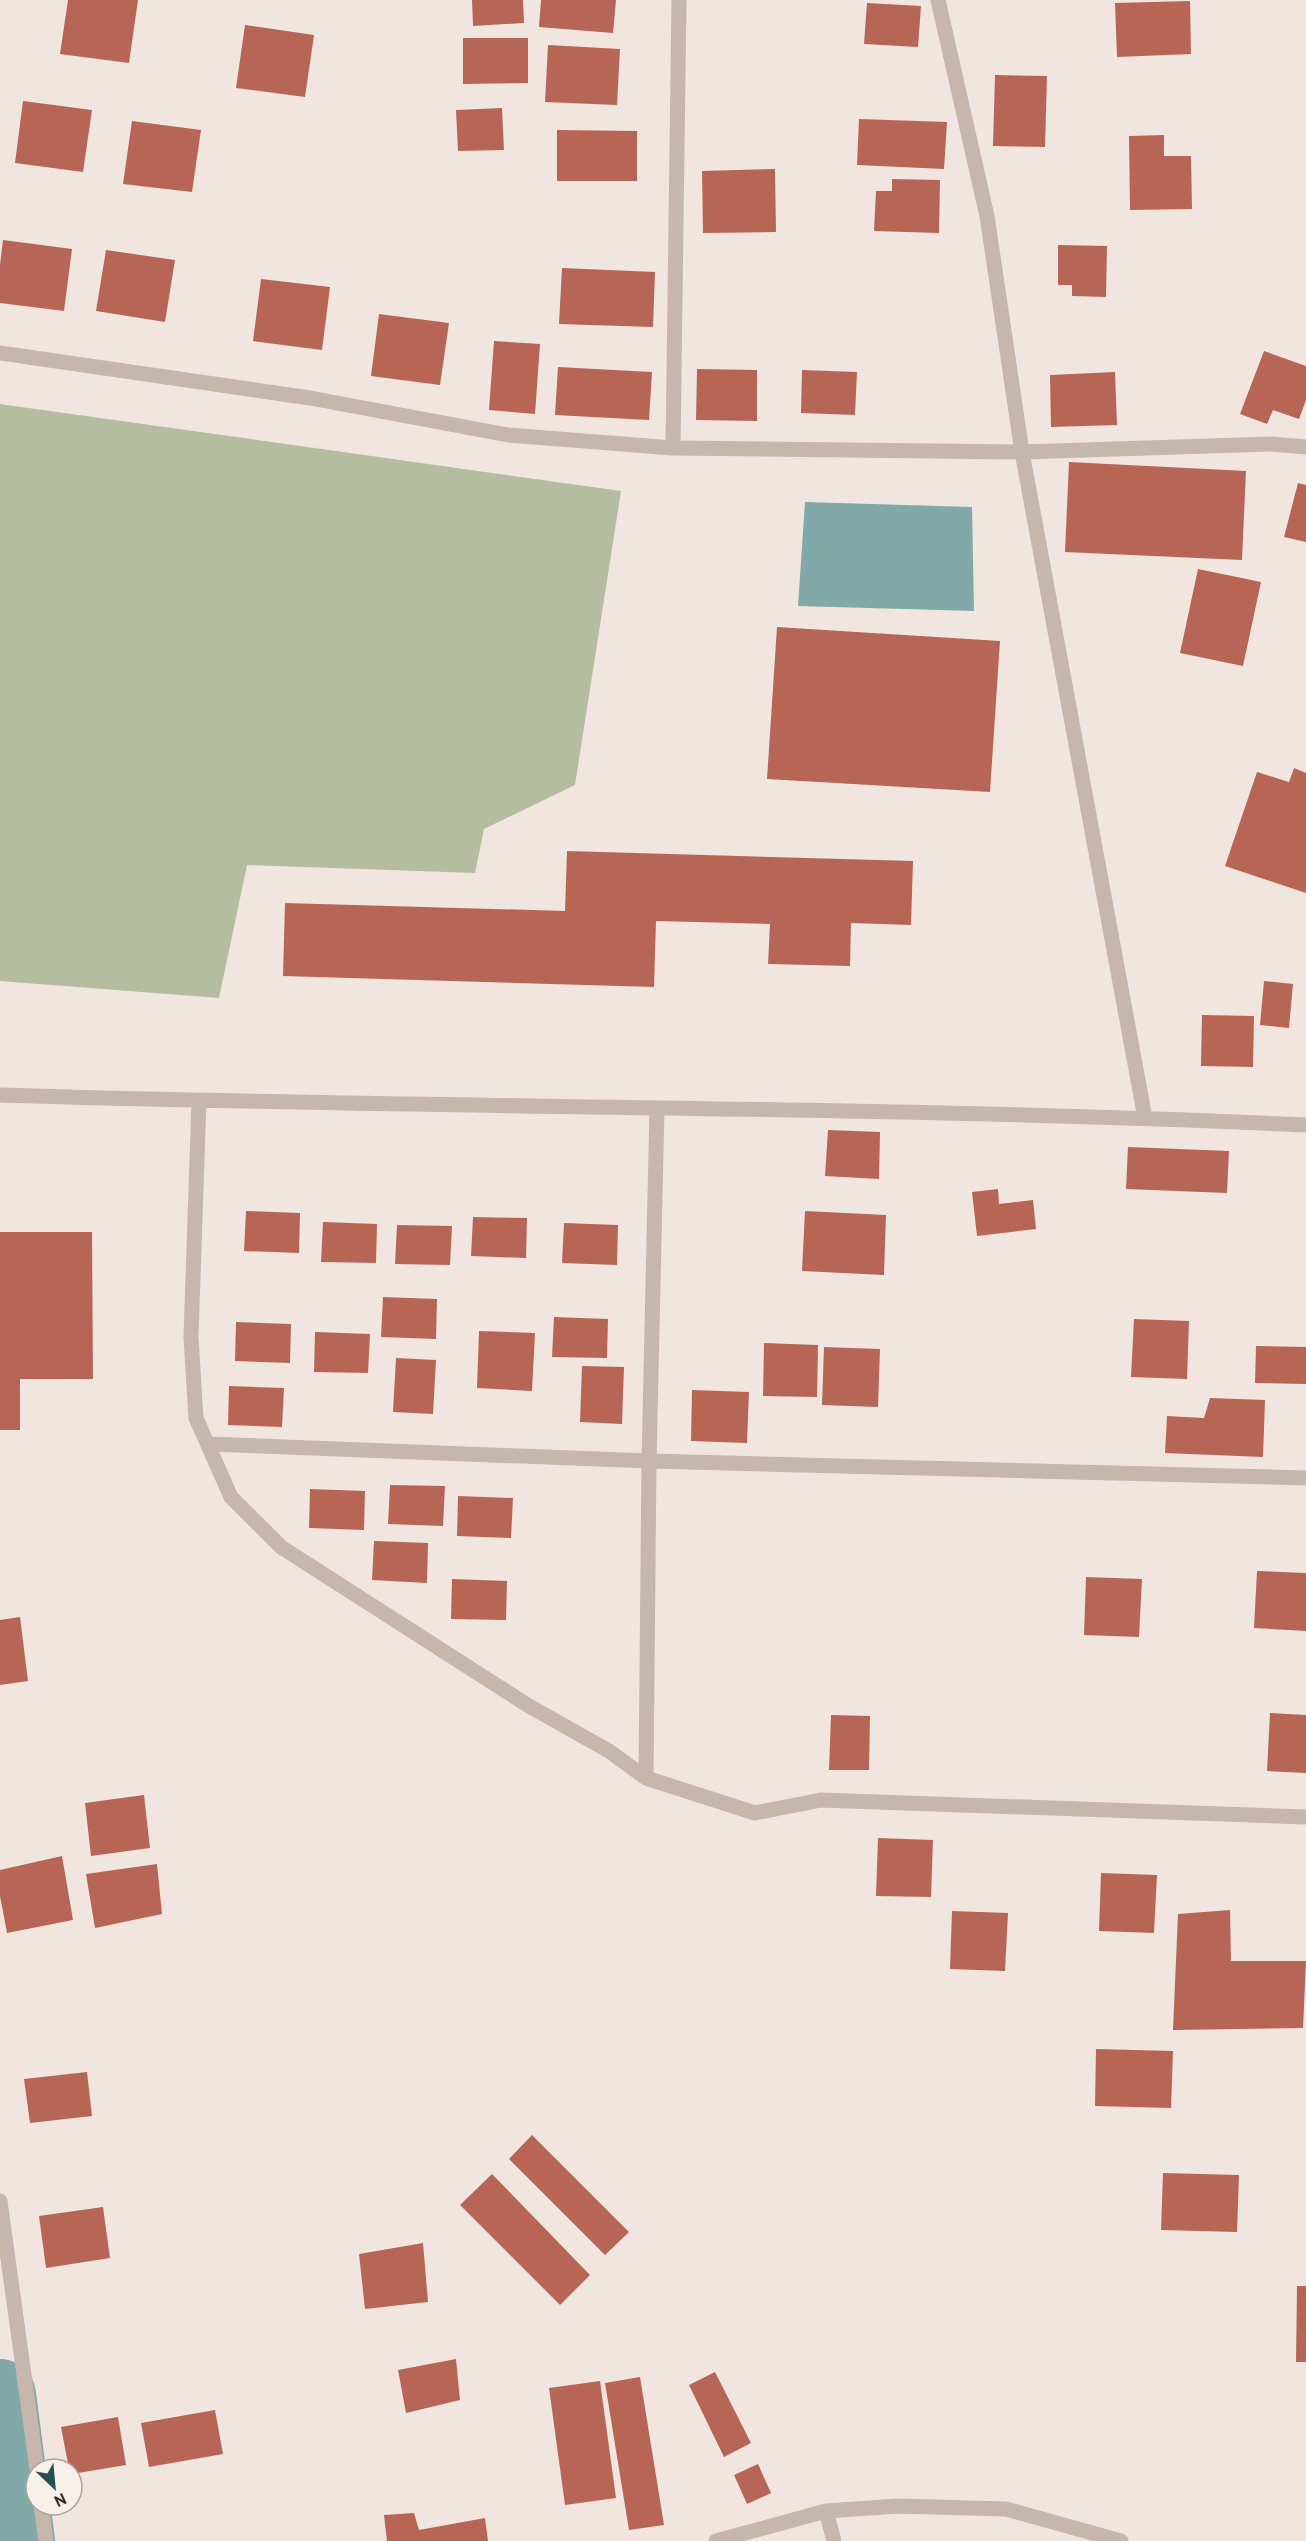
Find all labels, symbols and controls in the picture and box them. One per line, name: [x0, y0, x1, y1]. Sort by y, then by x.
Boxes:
north arrow: [24, 2457, 84, 2517]
text: N: [50, 2487, 69, 2510]

